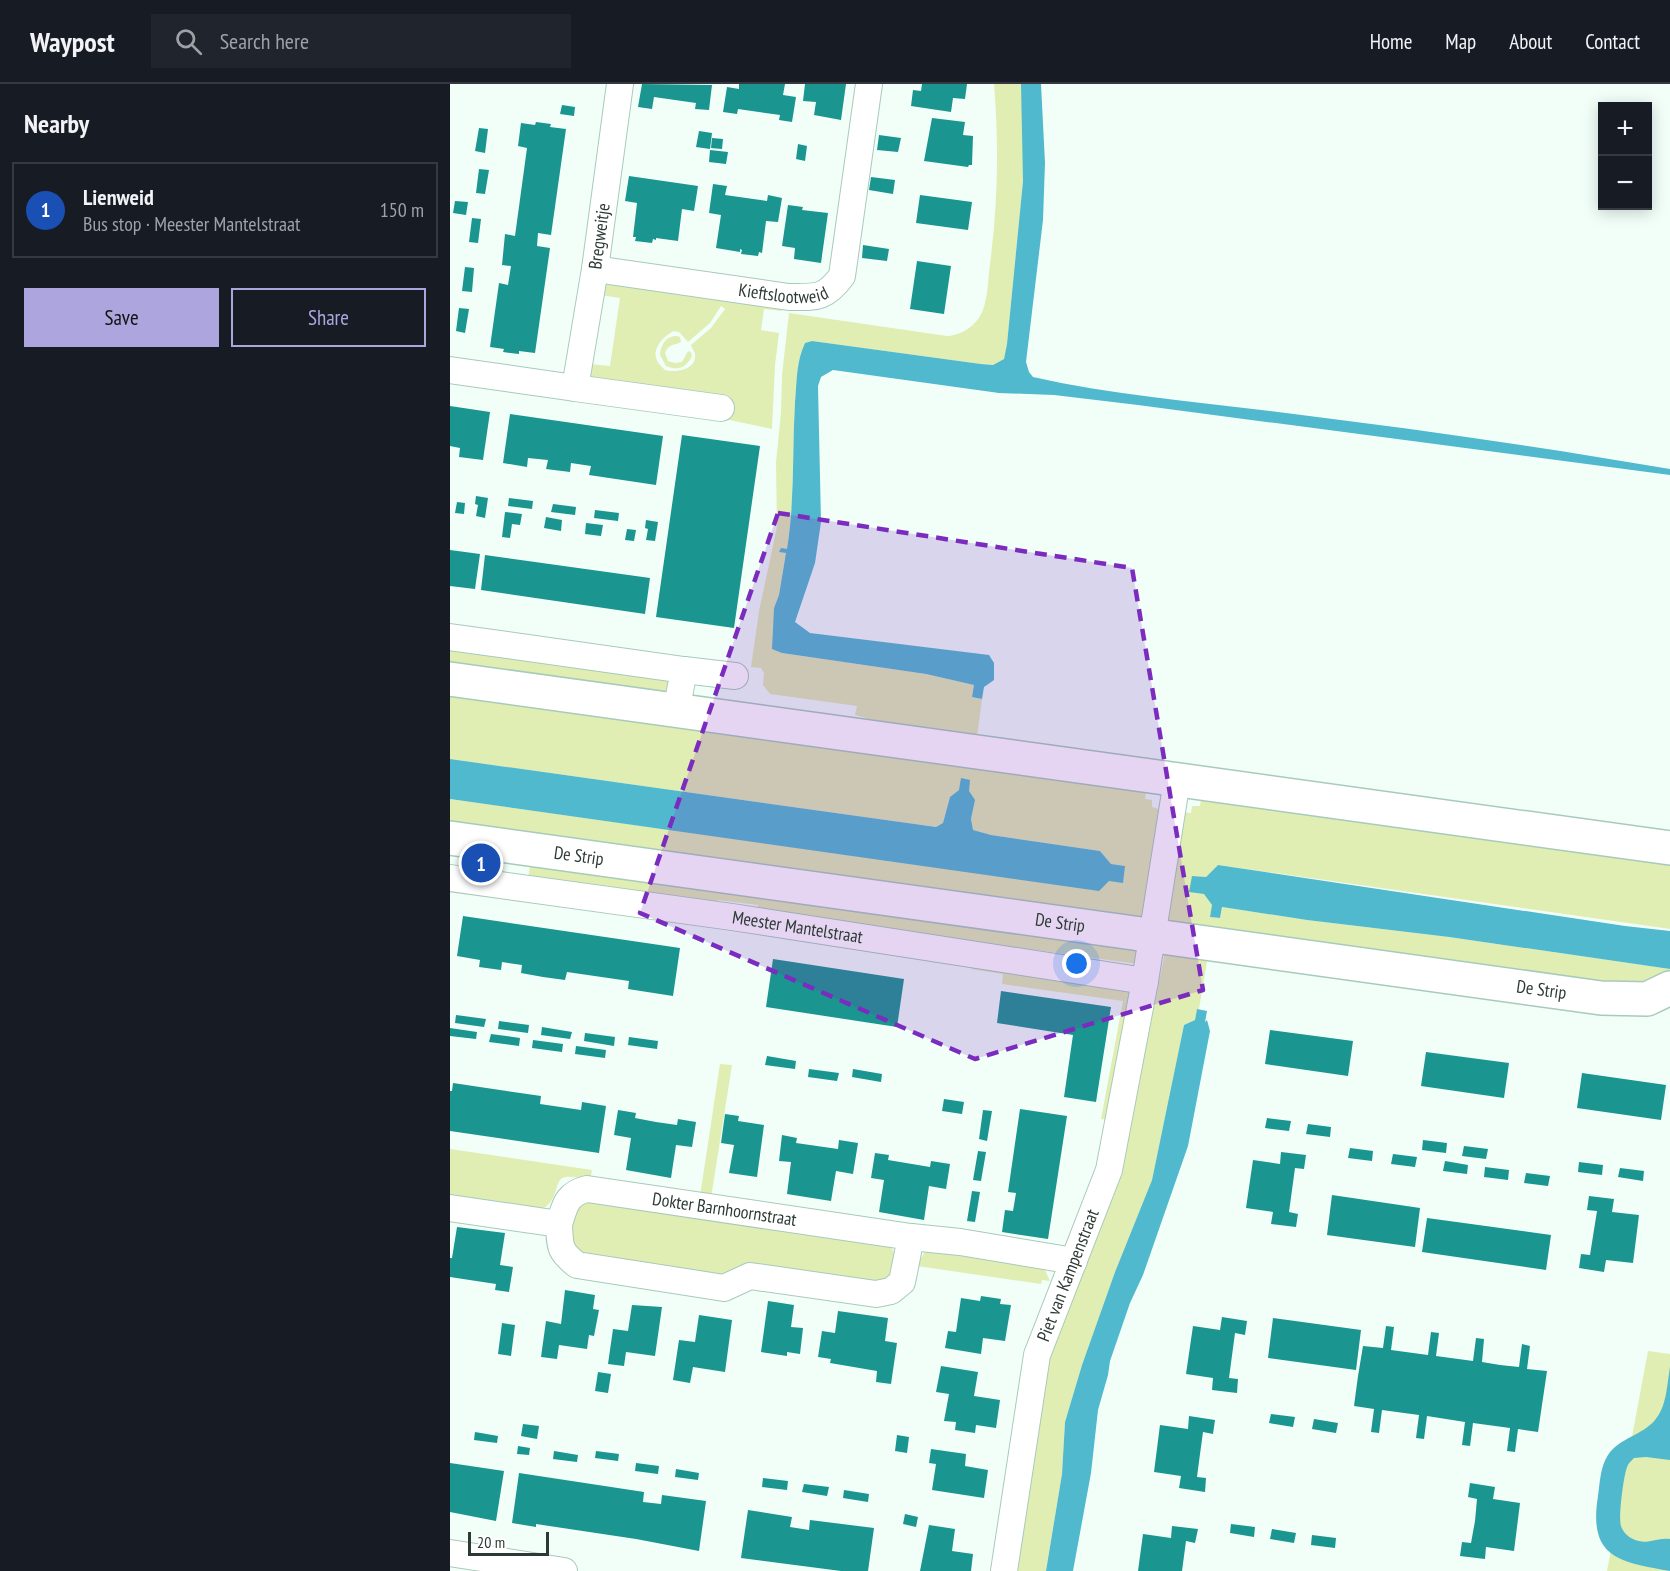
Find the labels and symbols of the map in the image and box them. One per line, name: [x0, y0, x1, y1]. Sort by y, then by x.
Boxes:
street label: Bregweitje: [583, 202, 615, 271]
street label: Kieftslootweid: [737, 278, 832, 308]
pin: 1: [462, 840, 501, 886]
street label: De Strip: [552, 841, 605, 870]
street label: Meester Mantelstraat: [731, 905, 864, 948]
street label: De Strip: [1034, 907, 1087, 937]
your location: [1062, 949, 1091, 978]
street label: De Strip: [1515, 974, 1568, 1004]
street label: Dokter Barnhoornstraat: [651, 1187, 798, 1231]
street label: Piet van Kampenstraat: [1031, 1206, 1104, 1345]
scale bar: [468, 1529, 549, 1556]

